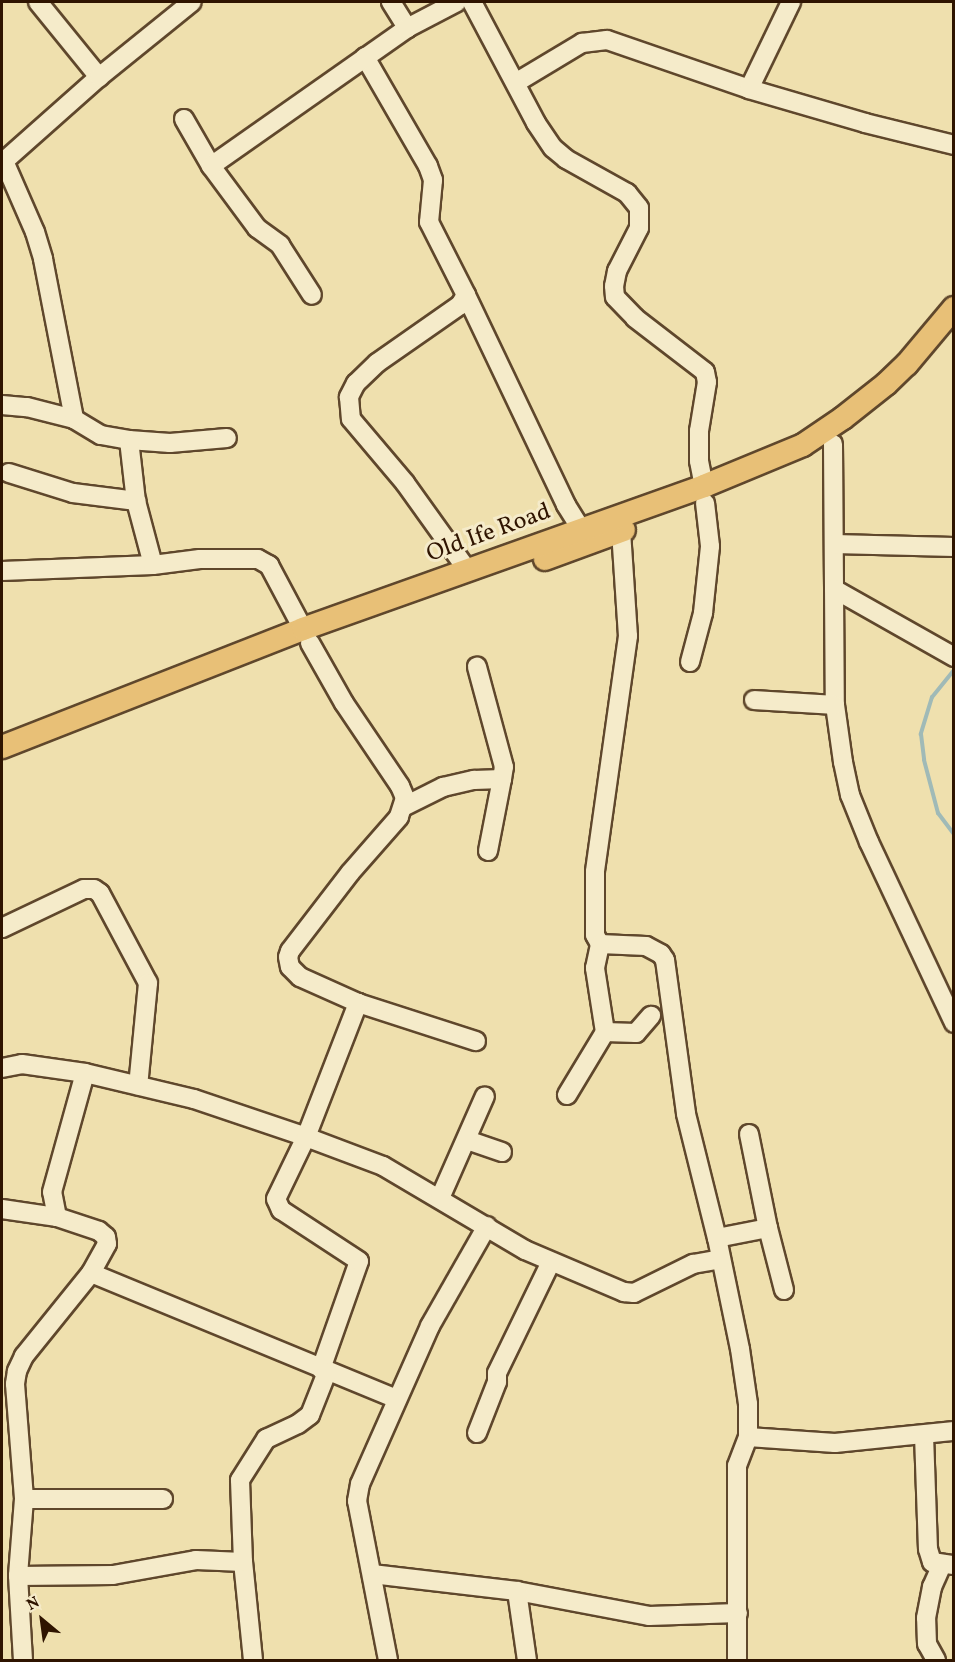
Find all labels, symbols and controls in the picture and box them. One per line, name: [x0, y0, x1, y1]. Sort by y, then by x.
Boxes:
street label: Old Ife Road: [423, 498, 555, 570]
north arrow: [12, 1590, 72, 1650]
text: N: [23, 1592, 44, 1617]

